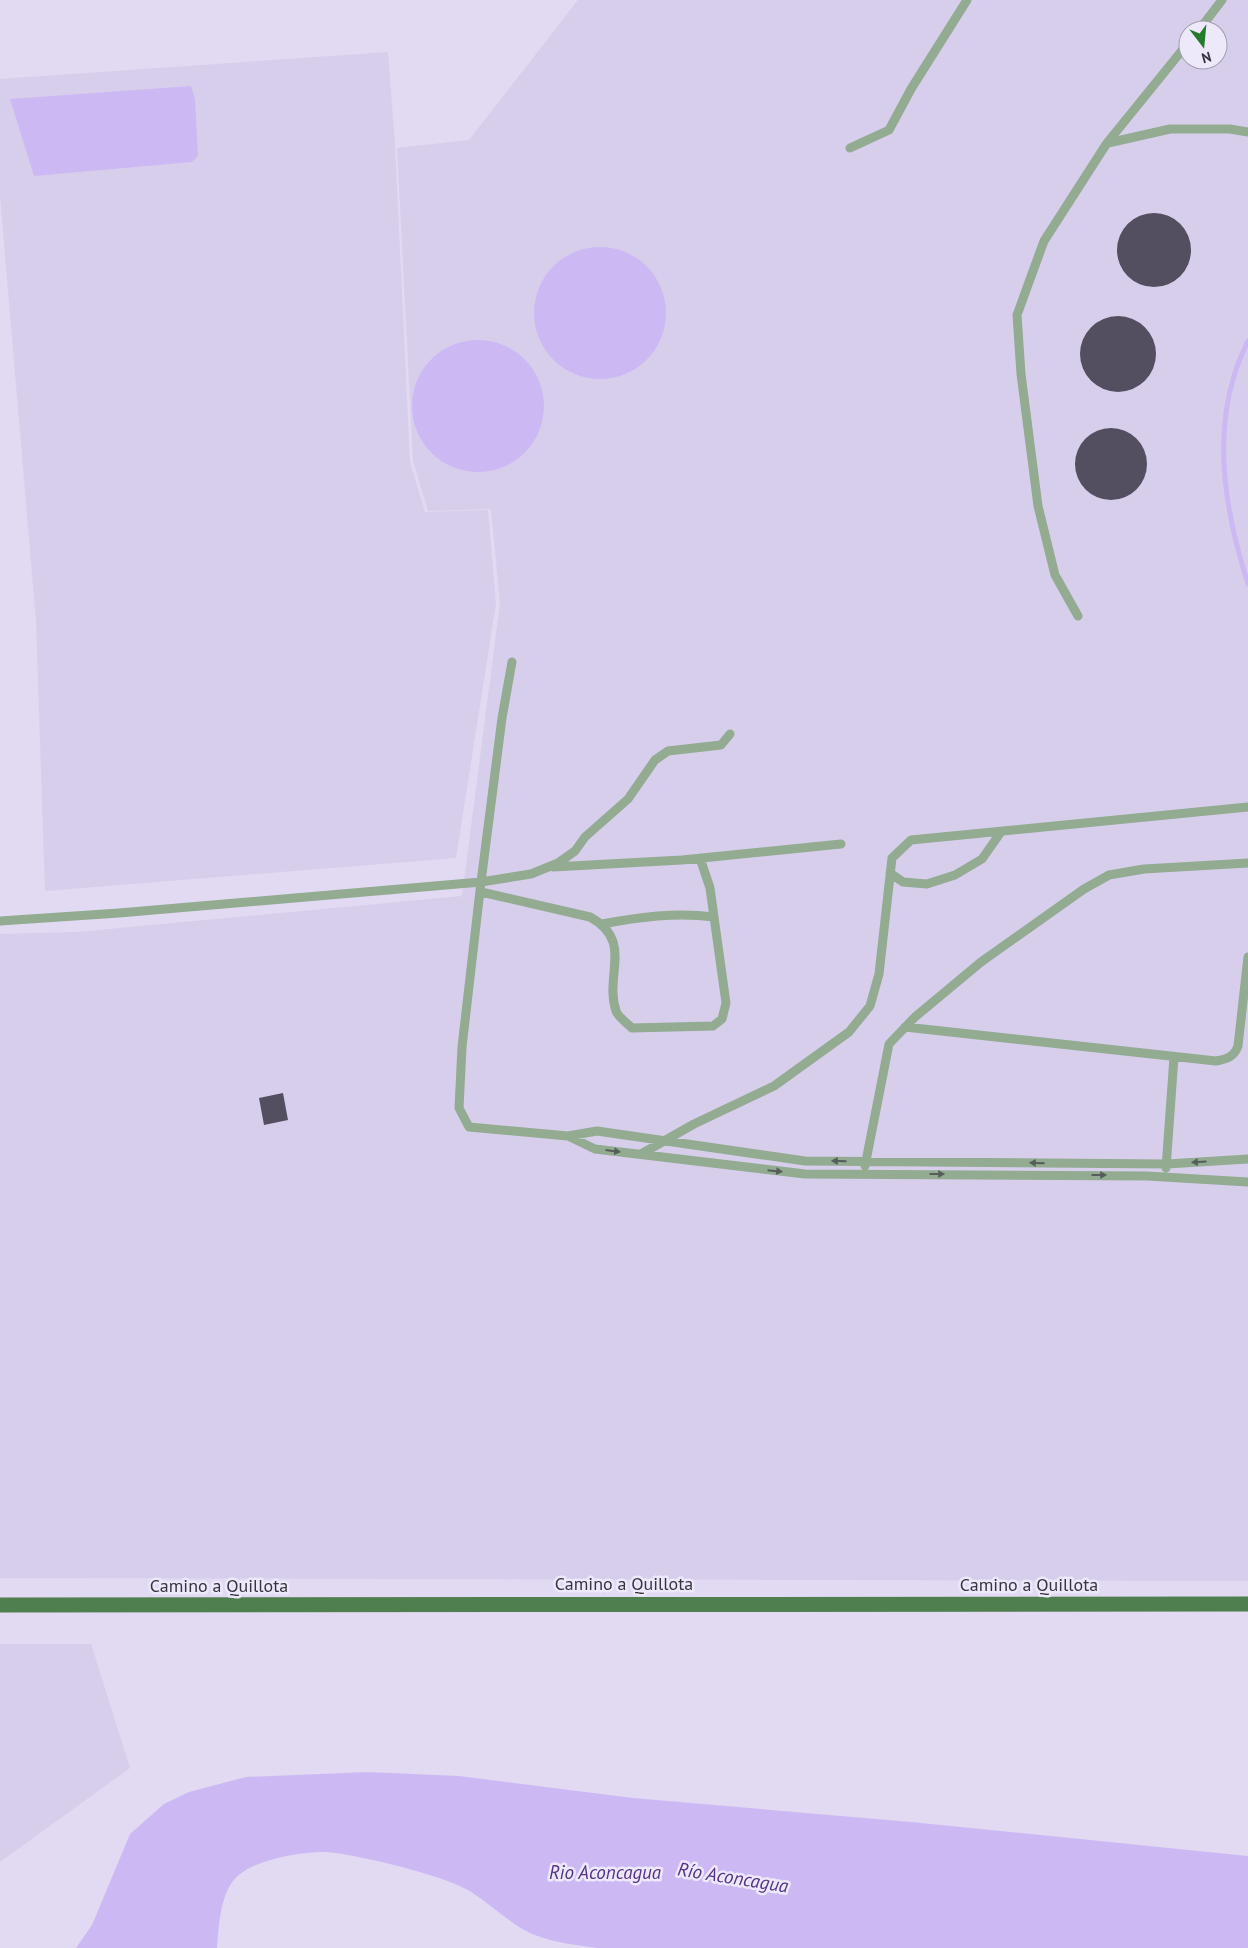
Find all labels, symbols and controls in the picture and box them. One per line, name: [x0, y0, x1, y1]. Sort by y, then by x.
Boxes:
north arrow: [1178, 20, 1228, 70]
text: N: [1200, 48, 1213, 67]
one-way arrow: [606, 1147, 622, 1155]
one-way arrow: [831, 1157, 847, 1165]
one-way arrow: [1191, 1158, 1207, 1166]
one-way arrow: [1029, 1159, 1045, 1167]
one-way arrow: [767, 1167, 783, 1175]
one-way arrow: [929, 1170, 945, 1178]
one-way arrow: [1092, 1171, 1108, 1179]
street label: Camino a Quillota: [555, 1572, 693, 1595]
street label: Camino a Quillota: [960, 1573, 1098, 1596]
street label: Camino a Quillota: [150, 1574, 288, 1597]
water label: Río Aconcagua: [676, 1856, 791, 1898]
water label: Rio Aconcagua: [549, 1860, 662, 1884]

